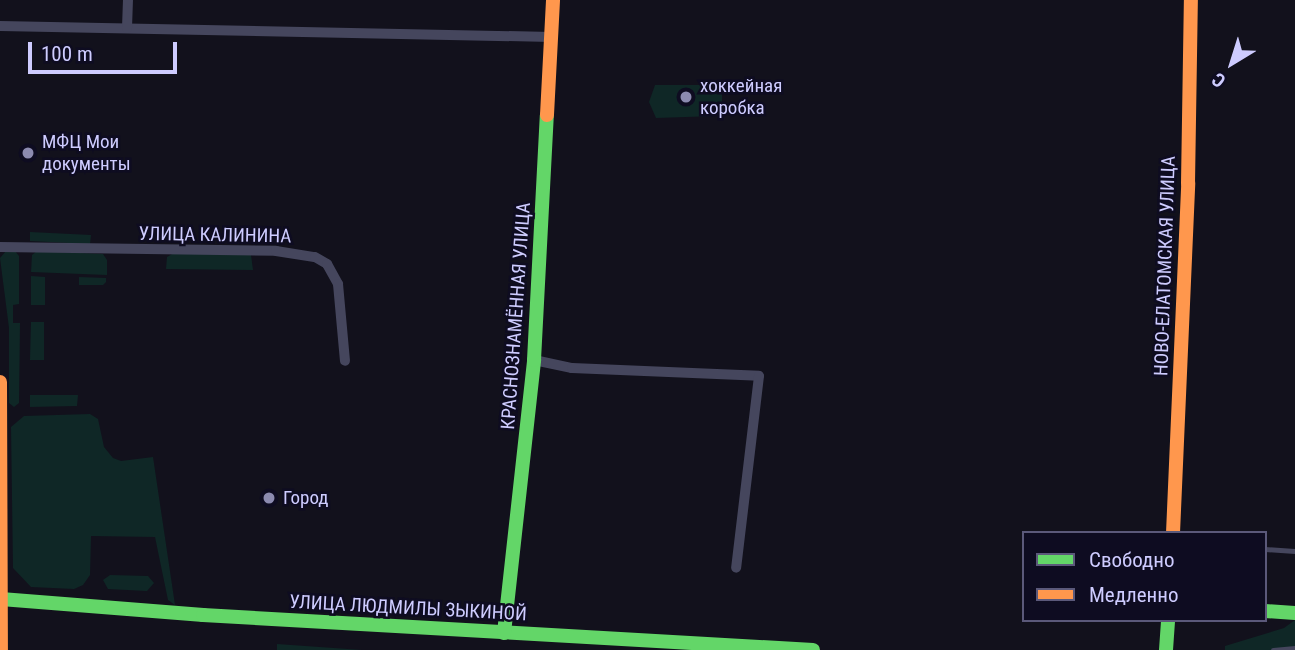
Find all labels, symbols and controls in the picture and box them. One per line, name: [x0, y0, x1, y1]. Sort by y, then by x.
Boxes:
scale bar: [32, 28, 180, 72]
north arrow: [1197, 28, 1267, 98]
text: 100 m: [41, 42, 93, 66]
text: С: [1207, 68, 1230, 92]
place label: хоккейная коробка: [700, 75, 782, 119]
marker: хоккейная коробка: [678, 89, 694, 105]
place label: МФЦ Мои документы: [42, 131, 131, 175]
marker: МФЦ Мои документы: [20, 145, 36, 161]
street label: НОВО-ЕЛАТОМСКАЯ УЛИЦА: [1150, 156, 1180, 376]
street label: КРАСНОЗНАМЁННАЯ УЛИЦА: [497, 202, 535, 430]
street label: УЛИЦА КАЛИНИНА: [138, 222, 292, 248]
place label: Город: [283, 487, 328, 509]
marker: Город: [261, 490, 277, 506]
legend: [1022, 531, 1267, 622]
text: Свободно: [1089, 548, 1175, 572]
text: Медленно: [1089, 583, 1178, 607]
street label: УЛИЦА ЛЮДМИЛЫ ЗЫКИНОЙ: [289, 590, 527, 626]

